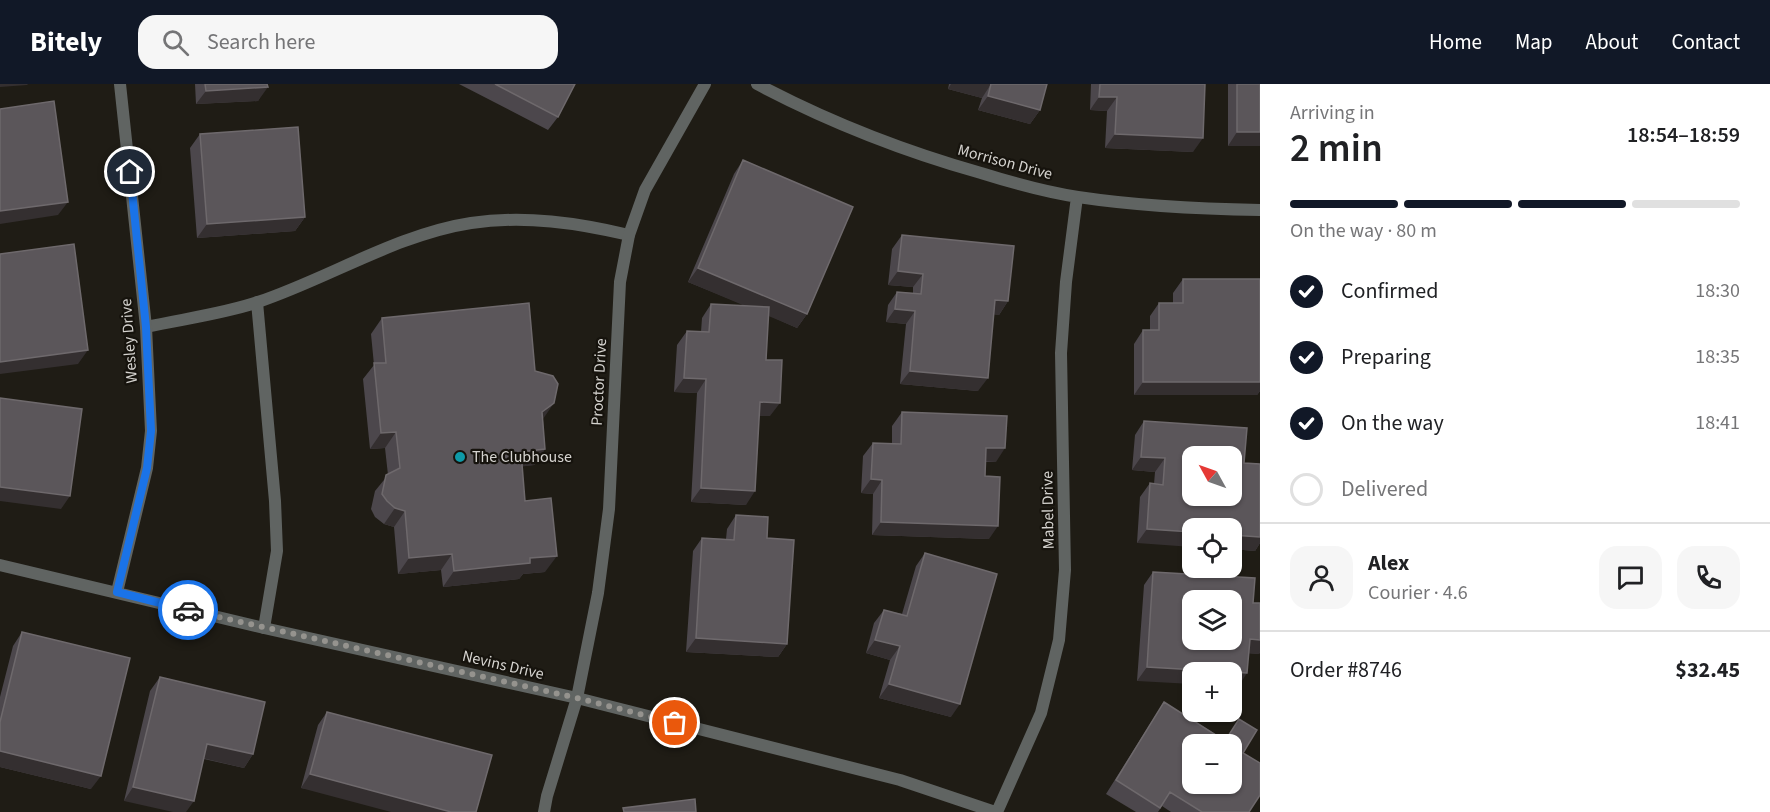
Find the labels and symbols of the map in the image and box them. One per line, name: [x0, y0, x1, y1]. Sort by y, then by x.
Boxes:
street label: Morrison Drive: [955, 139, 1055, 185]
pin: [104, 146, 155, 197]
street label: Wesley Drive: [115, 298, 143, 384]
street label: Proctor Drive: [586, 338, 612, 426]
place label: The Clubhouse: [472, 446, 572, 468]
north arrow: [1182, 446, 1242, 506]
marker: The Clubhouse: [453, 450, 467, 464]
street label: Mabel Drive: [1036, 471, 1060, 549]
courier: [158, 580, 218, 640]
street label: Nevins Drive: [460, 645, 546, 685]
pin: [649, 697, 700, 748]

